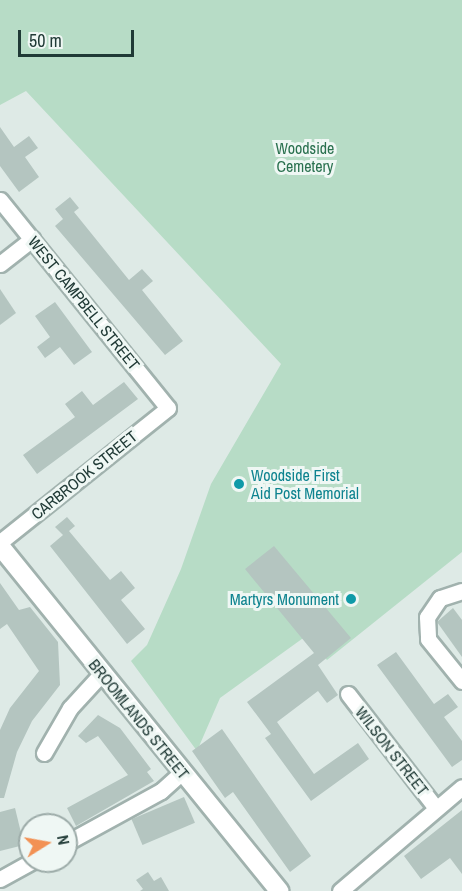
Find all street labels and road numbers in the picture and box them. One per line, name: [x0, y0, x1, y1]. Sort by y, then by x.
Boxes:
street label: WEST CAMPBELL STREET: [24, 232, 144, 374]
street label: CARBROOK STREET: [27, 426, 141, 524]
street label: BROOMLANDS STREET: [85, 655, 193, 783]
street label: WILSON STREET: [351, 703, 433, 799]

